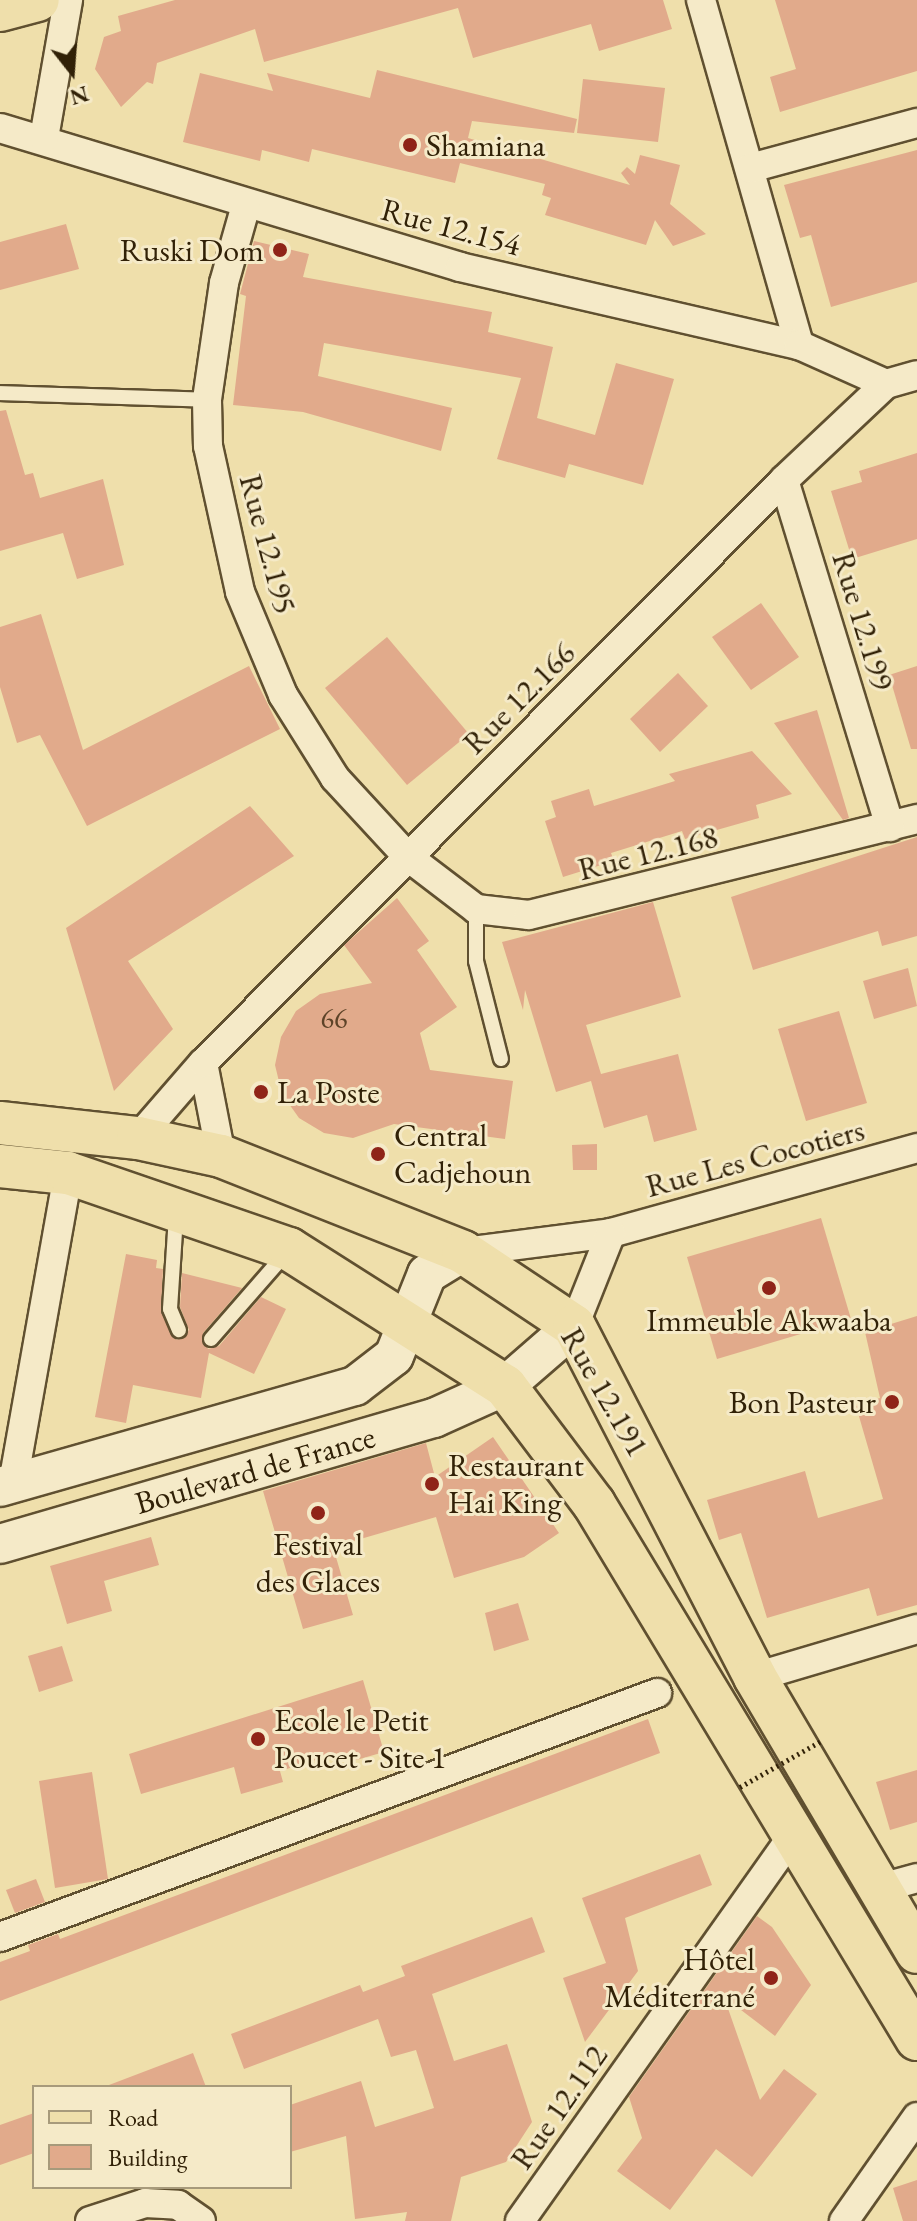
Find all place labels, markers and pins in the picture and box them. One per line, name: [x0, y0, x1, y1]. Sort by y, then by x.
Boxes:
place label: Shamiana: [426, 126, 545, 164]
marker: Shamiana: [401, 136, 419, 154]
place label: Ruski Dom: [120, 231, 264, 269]
marker: Ruski Dom: [271, 241, 289, 259]
place label: La Poste: [277, 1073, 380, 1111]
marker: La Poste: [252, 1083, 270, 1101]
place label: Central Cadjehoun: [394, 1117, 531, 1192]
marker: Central Cadjehoun: [369, 1145, 387, 1163]
marker: Immeuble Akwaaba: [760, 1279, 778, 1297]
place label: Immeuble Akwaaba: [646, 1301, 892, 1339]
place label: Bon Pasteur: [729, 1383, 876, 1421]
marker: Bon Pasteur: [883, 1393, 901, 1411]
place label: Restaurant Hai King: [448, 1447, 584, 1522]
marker: Restaurant Hai King: [423, 1475, 441, 1493]
marker: Festival des Glaces: [309, 1504, 327, 1522]
place label: Festival des Glaces: [256, 1526, 380, 1601]
place label: Ecole le Petit Poucet - Site 1: [274, 1702, 446, 1777]
marker: Ecole le Petit Poucet - Site 1: [249, 1730, 267, 1748]
place label: Hôtel Méditerrané: [605, 1941, 755, 2016]
marker: Hôtel Méditerrané: [762, 1969, 780, 1987]

